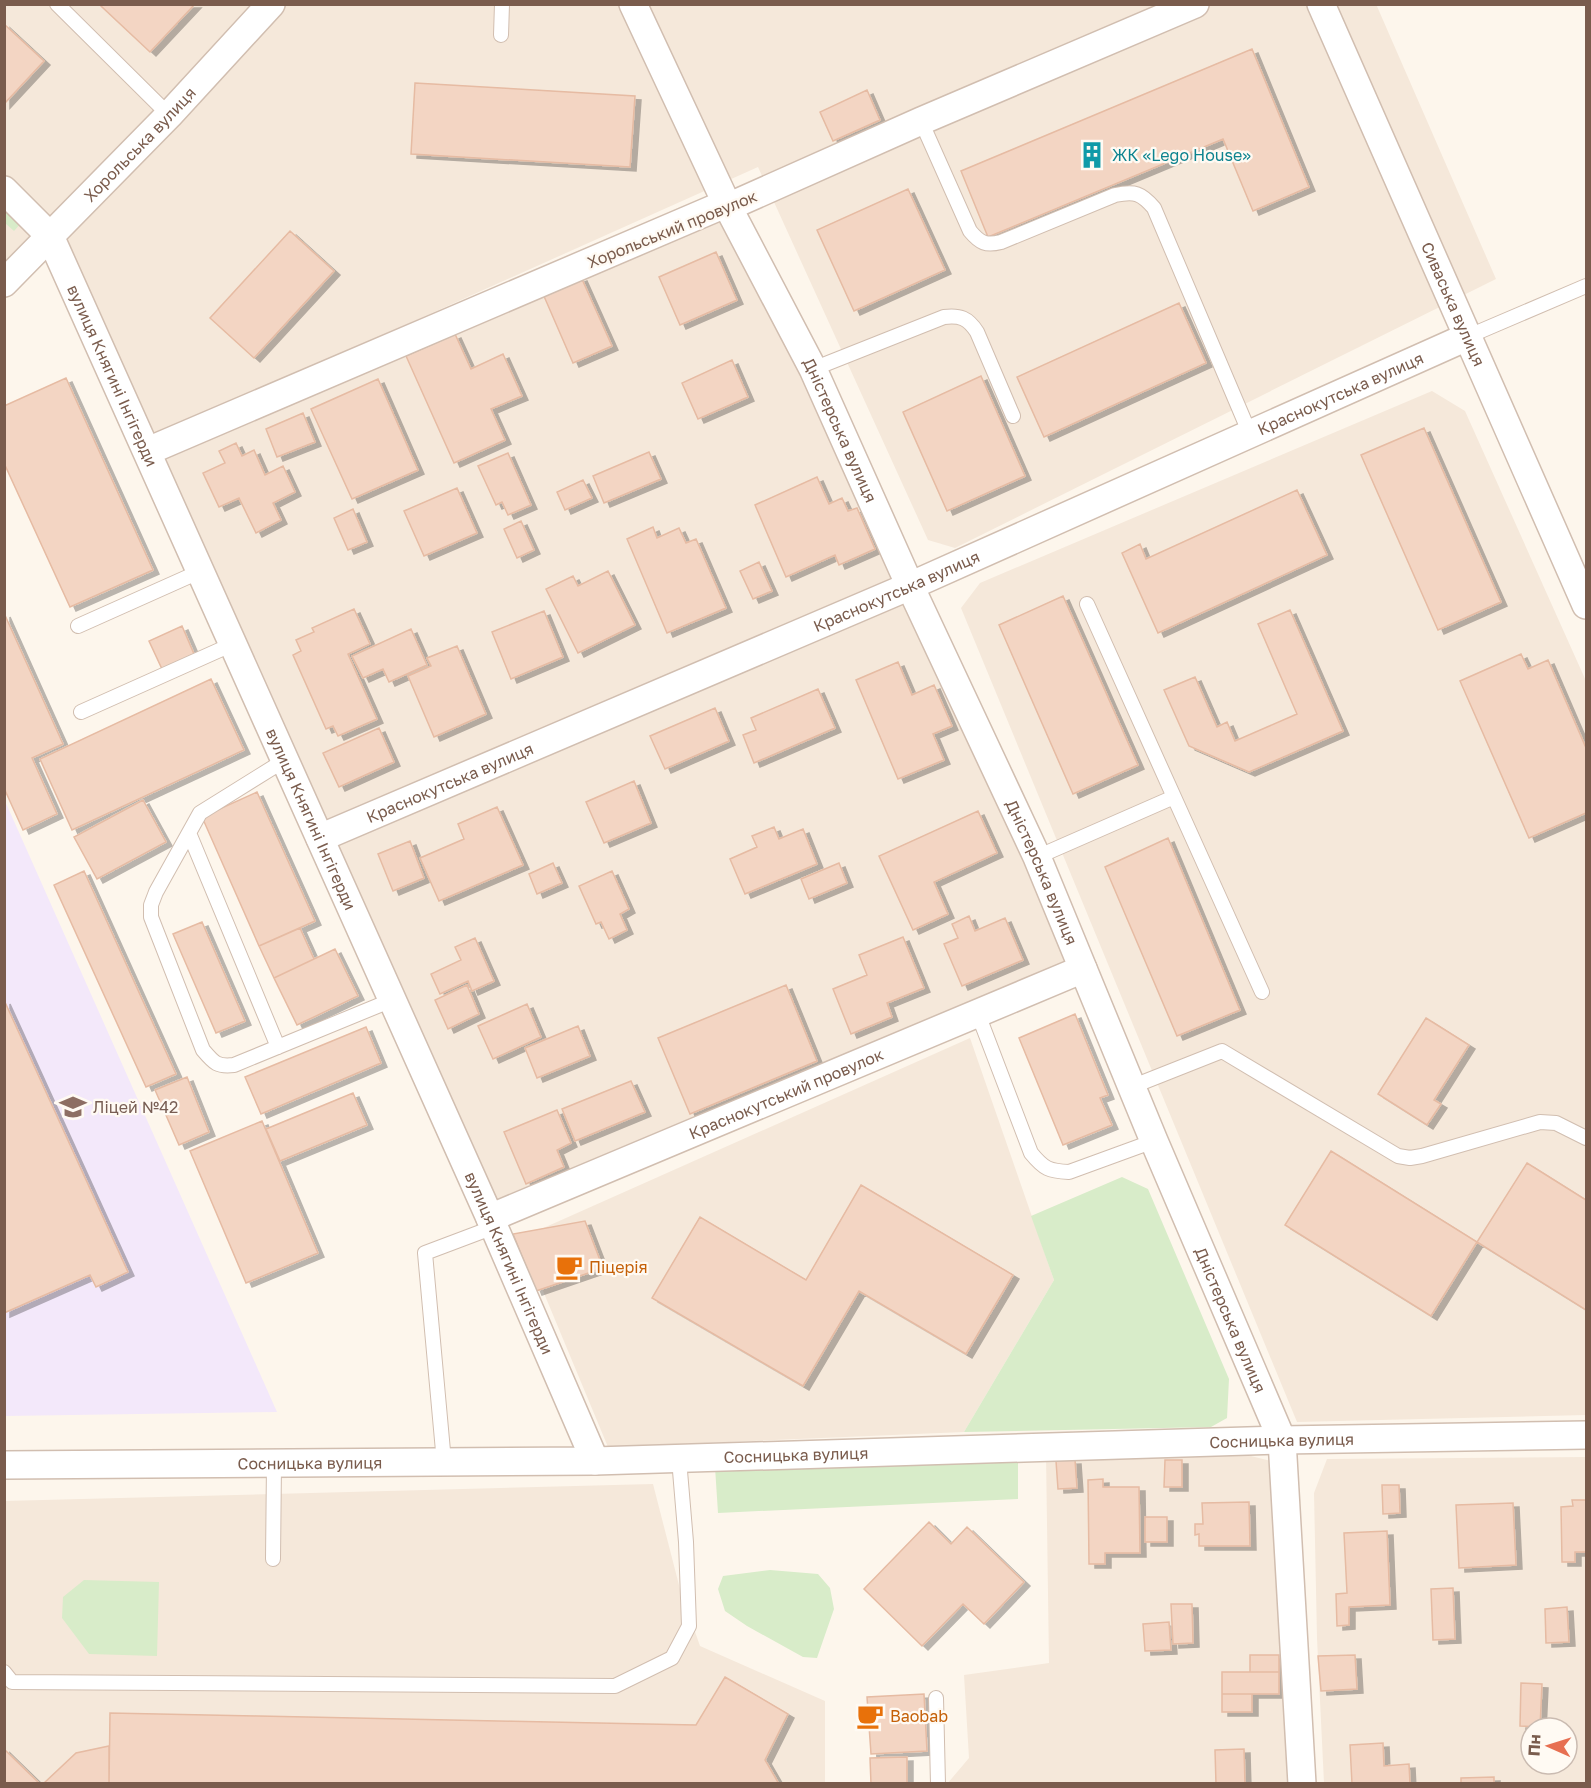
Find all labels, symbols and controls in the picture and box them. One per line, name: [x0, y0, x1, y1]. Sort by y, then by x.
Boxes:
street label: Хорольська вулиця: [80, 83, 200, 206]
building icon: ЖК «Lego House»: [1077, 140, 1107, 170]
place label: ЖК «Lego House»: [1112, 145, 1251, 165]
street label: Хорольський провулок: [584, 186, 760, 272]
street label: Сиваська вулиця: [1417, 239, 1489, 369]
street label: вулиця Княгині Інгігерди: [63, 282, 162, 470]
street label: Краснокутська вулиця: [1254, 348, 1426, 439]
street label: Дністерська вулиця: [799, 354, 881, 506]
street label: Краснокутська вулиця: [810, 546, 983, 636]
street label: вулиця Княгині Інгігерди: [262, 725, 361, 913]
street label: Краснокутська вулиця: [363, 738, 536, 827]
street label: Дністерська вулиця: [1002, 796, 1082, 948]
street label: Краснокутський провулок: [686, 1044, 886, 1143]
school or university icon: Ліцей №42: [58, 1092, 88, 1122]
place label: Ліцей №42: [93, 1097, 178, 1117]
street label: вулиця Княгині Інгігерди: [461, 1169, 558, 1357]
street label: Дністерська вулиця: [1191, 1244, 1271, 1396]
cafe icon: Піцерія: [554, 1252, 584, 1282]
place label: Піцерія: [589, 1257, 648, 1277]
street label: Сосницька вулиця: [1209, 1429, 1354, 1452]
street label: Сосницька вулиця: [723, 1443, 869, 1467]
street label: Сосницька вулиця: [237, 1452, 383, 1473]
cafe icon: Baobab: [855, 1701, 885, 1731]
place label: Baobab: [890, 1706, 948, 1726]
north arrow: [1519, 1716, 1579, 1776]
text: Пн: [1523, 1734, 1545, 1757]

